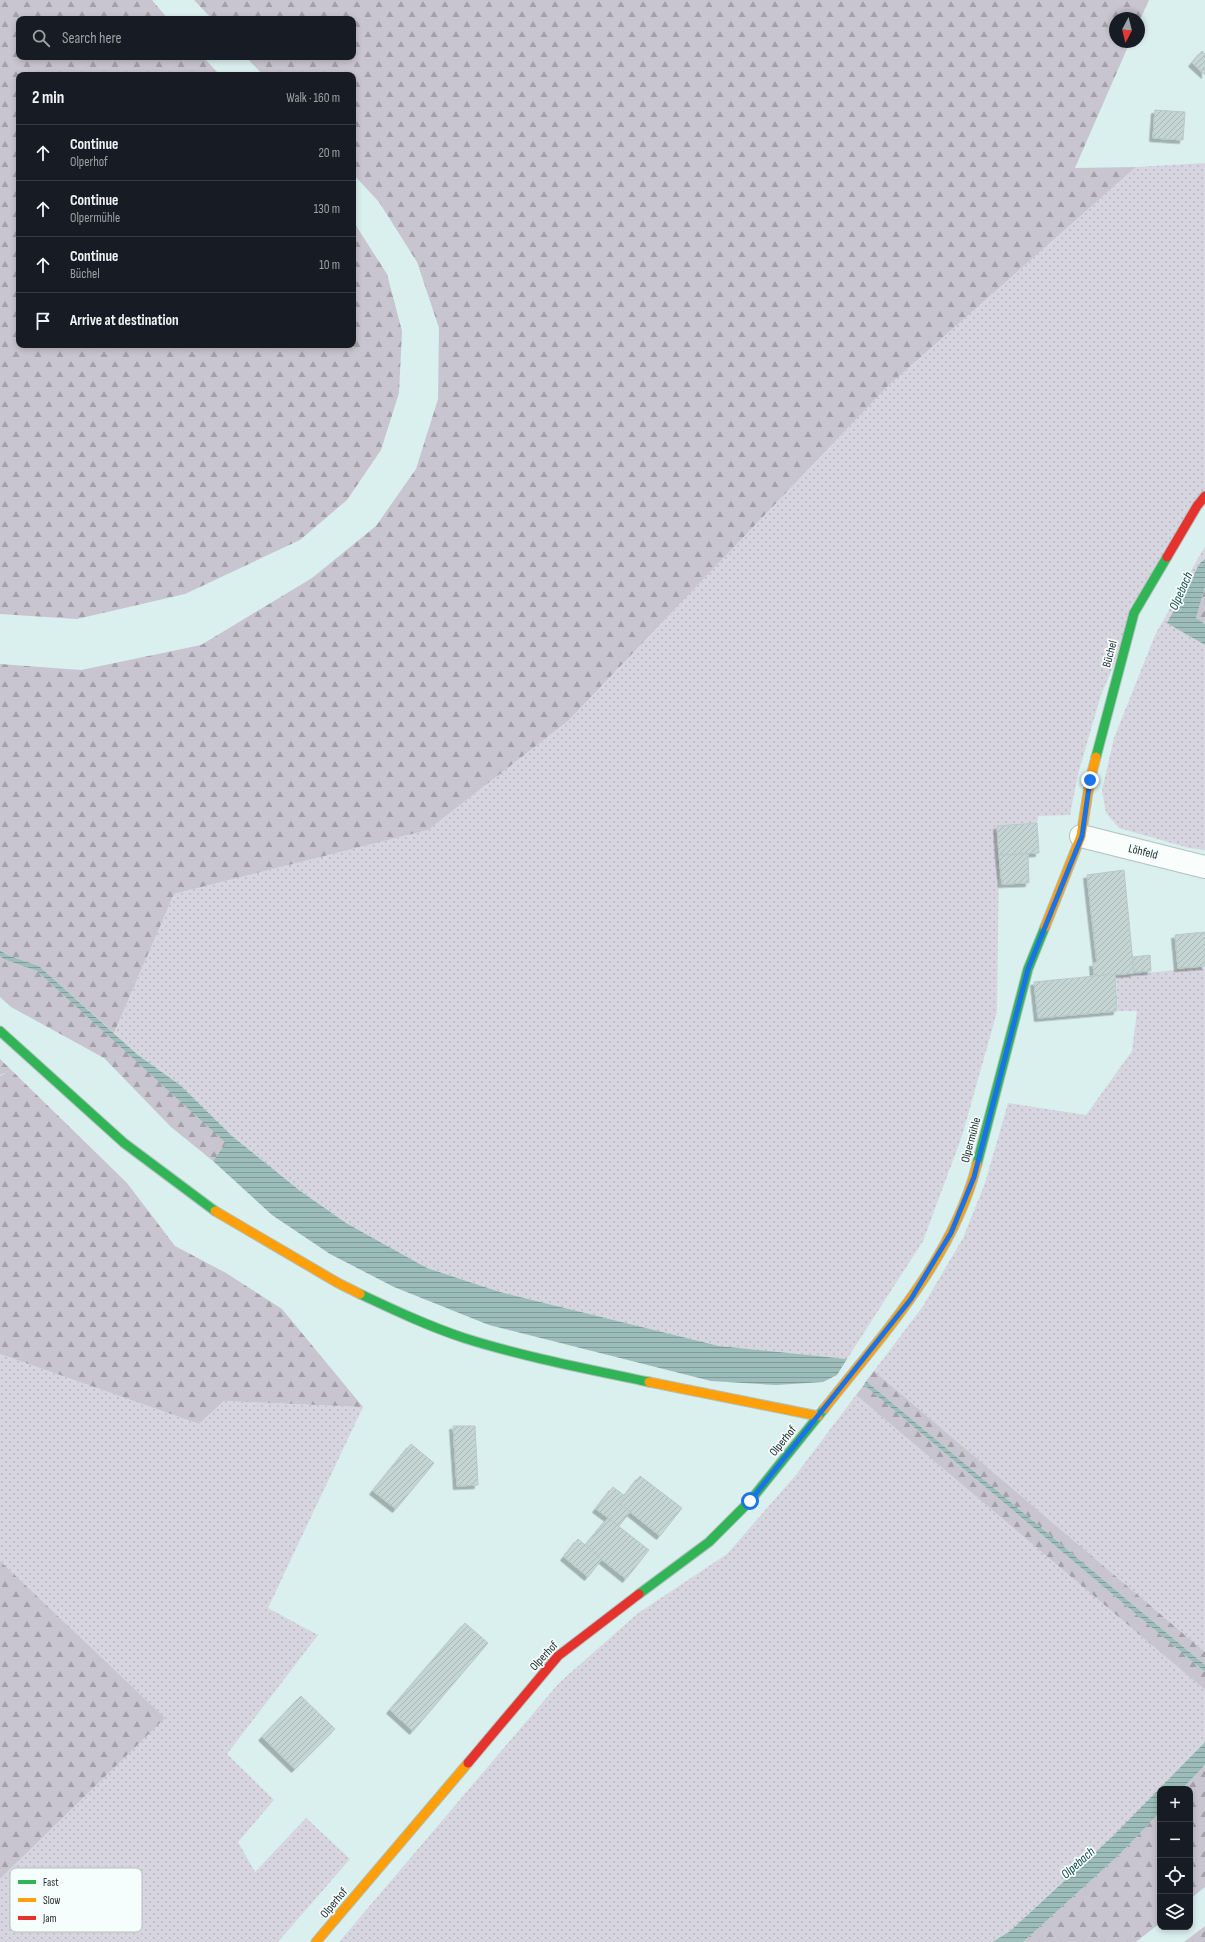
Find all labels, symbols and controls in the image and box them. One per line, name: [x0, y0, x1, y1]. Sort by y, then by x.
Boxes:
north arrow: [1109, 12, 1145, 48]
search box: [16, 16, 356, 60]
icon: search: [30, 27, 52, 49]
text: Search here: [62, 29, 122, 48]
text: 2 min: [32, 88, 64, 108]
text: Walk · 160 m: [286, 90, 340, 106]
text: Continue: [70, 135, 119, 154]
icon: ahead: [32, 142, 54, 164]
text: 20 m: [318, 145, 340, 161]
text: Olperhof: [70, 154, 108, 170]
text: Continue: [70, 191, 119, 210]
icon: ahead: [32, 198, 54, 220]
text: 130 m: [314, 201, 340, 217]
text: Olpermühle: [70, 210, 120, 226]
text: Continue: [70, 247, 119, 266]
icon: ahead: [32, 254, 54, 276]
text: 10 m: [319, 257, 340, 273]
text: Büchel: [70, 266, 100, 282]
icon: arrive: [32, 310, 54, 332]
text: Arrive at destination: [70, 311, 179, 330]
water label: Olpebach: [1166, 569, 1197, 613]
street label: Büchel: [1099, 639, 1121, 669]
route end: [1081, 771, 1099, 789]
street label: Löhfeld: [1127, 841, 1159, 863]
street label: Olpermühle: [958, 1116, 984, 1164]
street label: Olperhof: [766, 1422, 800, 1459]
route start: [741, 1492, 759, 1510]
street label: Olperhof: [527, 1638, 562, 1674]
map controls: [1157, 1786, 1193, 1930]
button: +: [1157, 1786, 1193, 1822]
button: −: [1157, 1822, 1193, 1858]
water label: Olpebach: [1058, 1843, 1099, 1882]
button: locate: [1157, 1858, 1193, 1894]
legend: [10, 1868, 142, 1932]
text: Fast: [43, 1876, 59, 1889]
street label: Olperhof: [317, 1884, 351, 1921]
text: Slow: [43, 1894, 60, 1907]
button: layers: [1157, 1894, 1193, 1930]
text: Jam: [42, 1912, 57, 1925]

